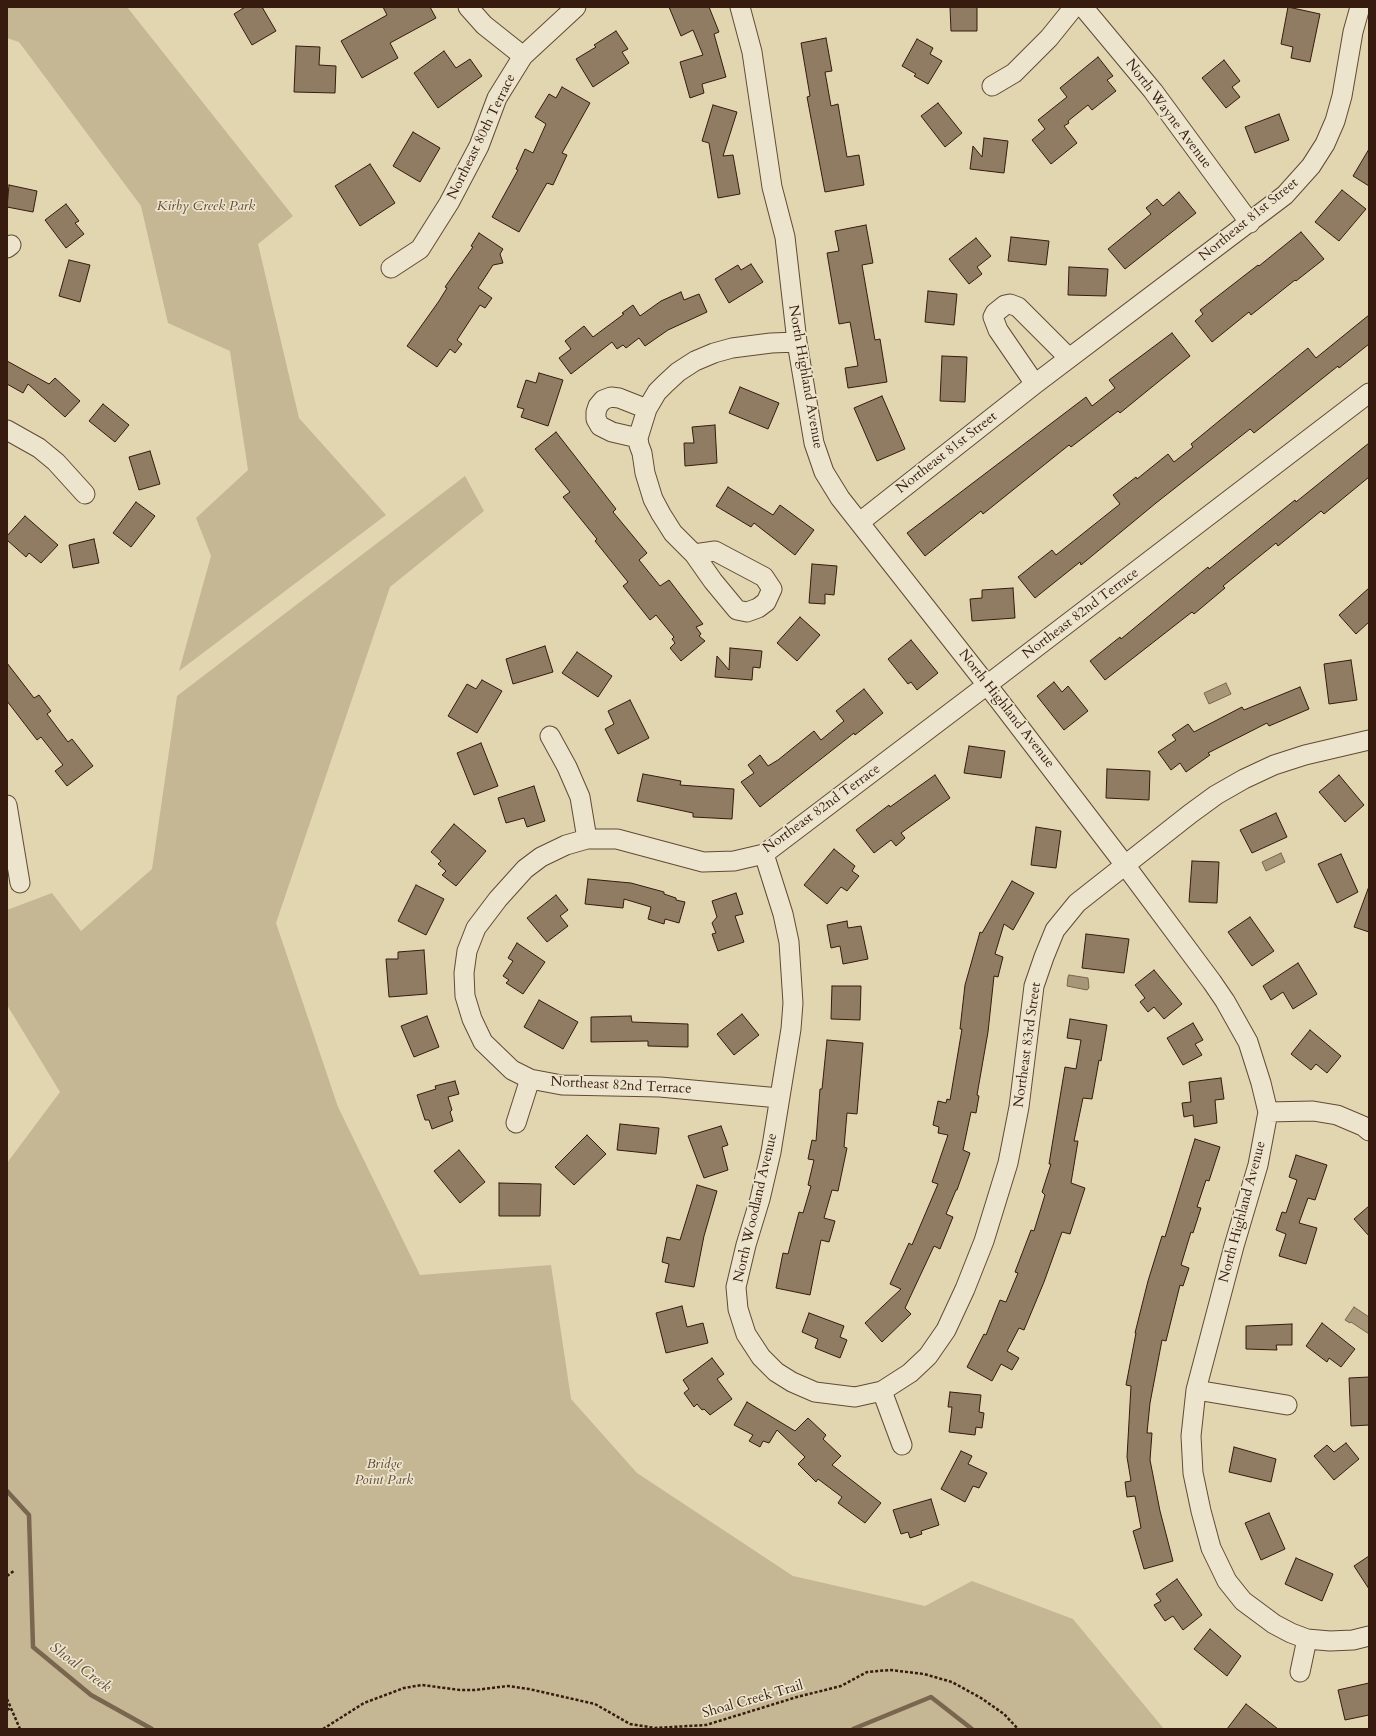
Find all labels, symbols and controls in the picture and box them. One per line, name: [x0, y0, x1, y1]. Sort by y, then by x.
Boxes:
street label: North Wayne Avenue: [1121, 56, 1215, 172]
street label: Northeast 80th Terrace: [444, 71, 520, 203]
street label: Northeast 81st Street: [1196, 175, 1302, 265]
park label: Kirby Creek Park: [157, 199, 255, 215]
street label: North Highland Avenue: [784, 304, 826, 450]
street label: Northeast 81st Street: [893, 409, 1001, 497]
street label: Northeast 82nd Terrace: [1020, 565, 1142, 663]
street label: North Highland Avenue: [954, 646, 1058, 772]
street label: Northeast 82nd Terrace: [760, 761, 884, 857]
street label: Northeast 83rd Street: [1011, 981, 1045, 1109]
street label: Northeast 82nd Terrace: [550, 1074, 692, 1098]
street label: North Woodland Avenue: [731, 1132, 781, 1284]
street label: North Highland Avenue: [1216, 1139, 1270, 1285]
park label: Bridge Point Park: [355, 1457, 413, 1490]
water label: Shoal Creek: [46, 1639, 114, 1697]
street label: Shoal Creek Trail: [701, 1678, 805, 1722]

